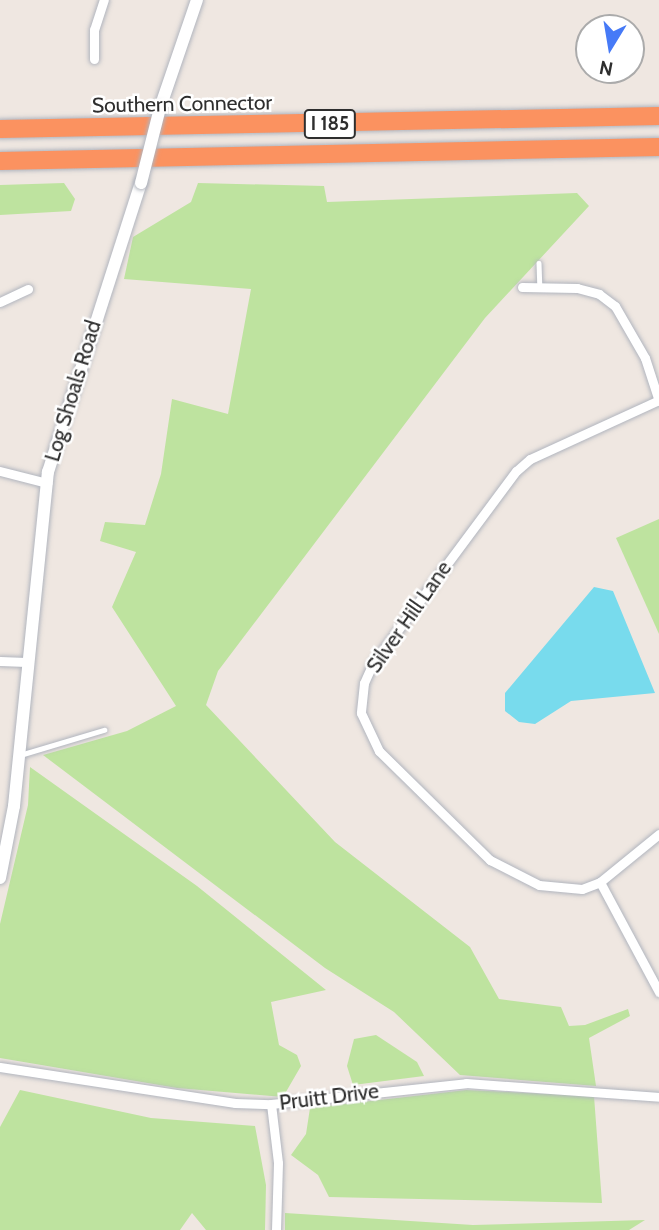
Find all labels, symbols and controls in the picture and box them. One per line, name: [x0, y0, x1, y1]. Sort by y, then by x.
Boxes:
north arrow: [575, 14, 645, 84]
text: N: [597, 56, 615, 81]
street label: Southern Connector: [92, 90, 272, 118]
road number: I 185: [304, 108, 356, 140]
street label: Log Shoals Road: [40, 317, 106, 465]
street label: Silver Hill Lane: [361, 556, 457, 678]
street label: Pruitt Drive: [278, 1078, 380, 1116]

